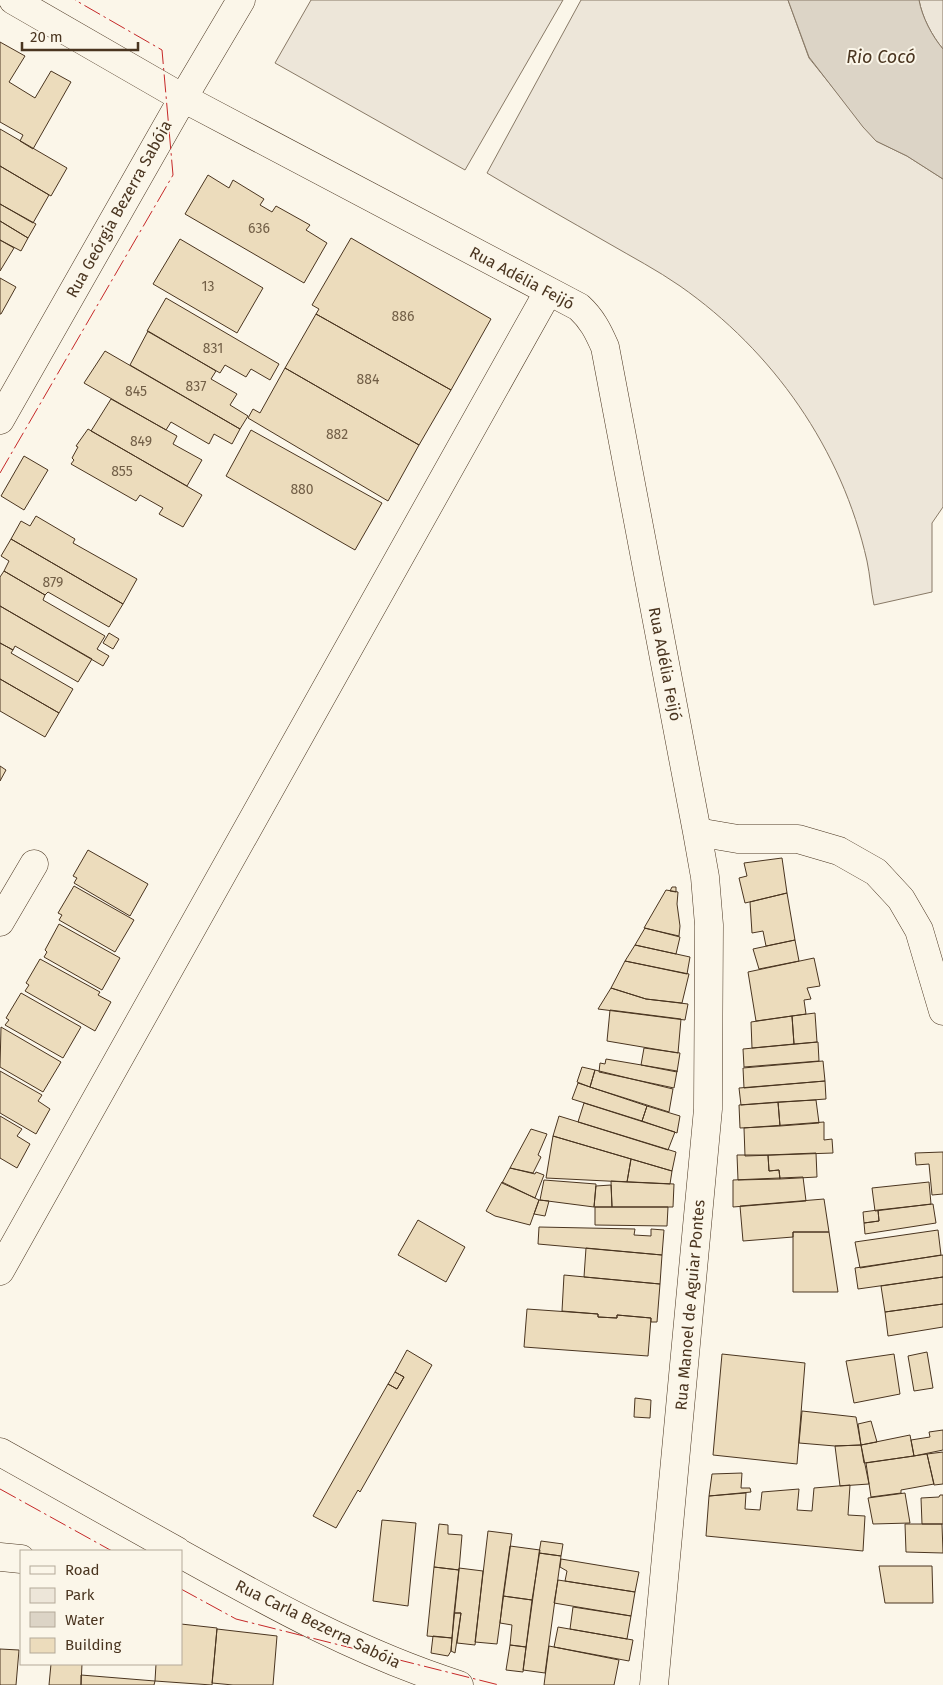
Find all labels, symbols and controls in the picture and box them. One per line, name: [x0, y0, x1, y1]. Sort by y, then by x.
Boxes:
scale bar: [22, 20, 139, 52]
text: 20 m: [30, 28, 63, 46]
water label: Rio Cocó: [846, 46, 916, 68]
street label: Rua Geórgia Bezerra Sabóia: [62, 117, 176, 301]
house number: 636: [248, 220, 270, 237]
street label: Rua Adélia Feijó: [466, 242, 578, 314]
house number: 13: [201, 278, 215, 295]
house number: 886: [392, 308, 414, 325]
house number: 831: [203, 340, 223, 357]
house number: 884: [357, 371, 380, 388]
house number: 837: [186, 378, 206, 395]
house number: 845: [125, 383, 147, 400]
house number: 882: [326, 426, 348, 443]
house number: 849: [130, 433, 152, 450]
house number: 855: [111, 463, 133, 480]
house number: 880: [290, 481, 314, 498]
house number: 879: [43, 574, 63, 591]
street label: Rua Adélia Feijó: [645, 605, 685, 723]
street label: Rua Manoel de Aguiar Pontes: [671, 1199, 709, 1411]
legend: [20, 1550, 182, 1665]
text: Road: [65, 1561, 100, 1579]
street label: Rua Carla Bezerra Sabóia: [232, 1576, 404, 1672]
text: Park: [65, 1586, 95, 1604]
text: Water: [65, 1611, 104, 1629]
text: Building: [65, 1636, 121, 1654]

